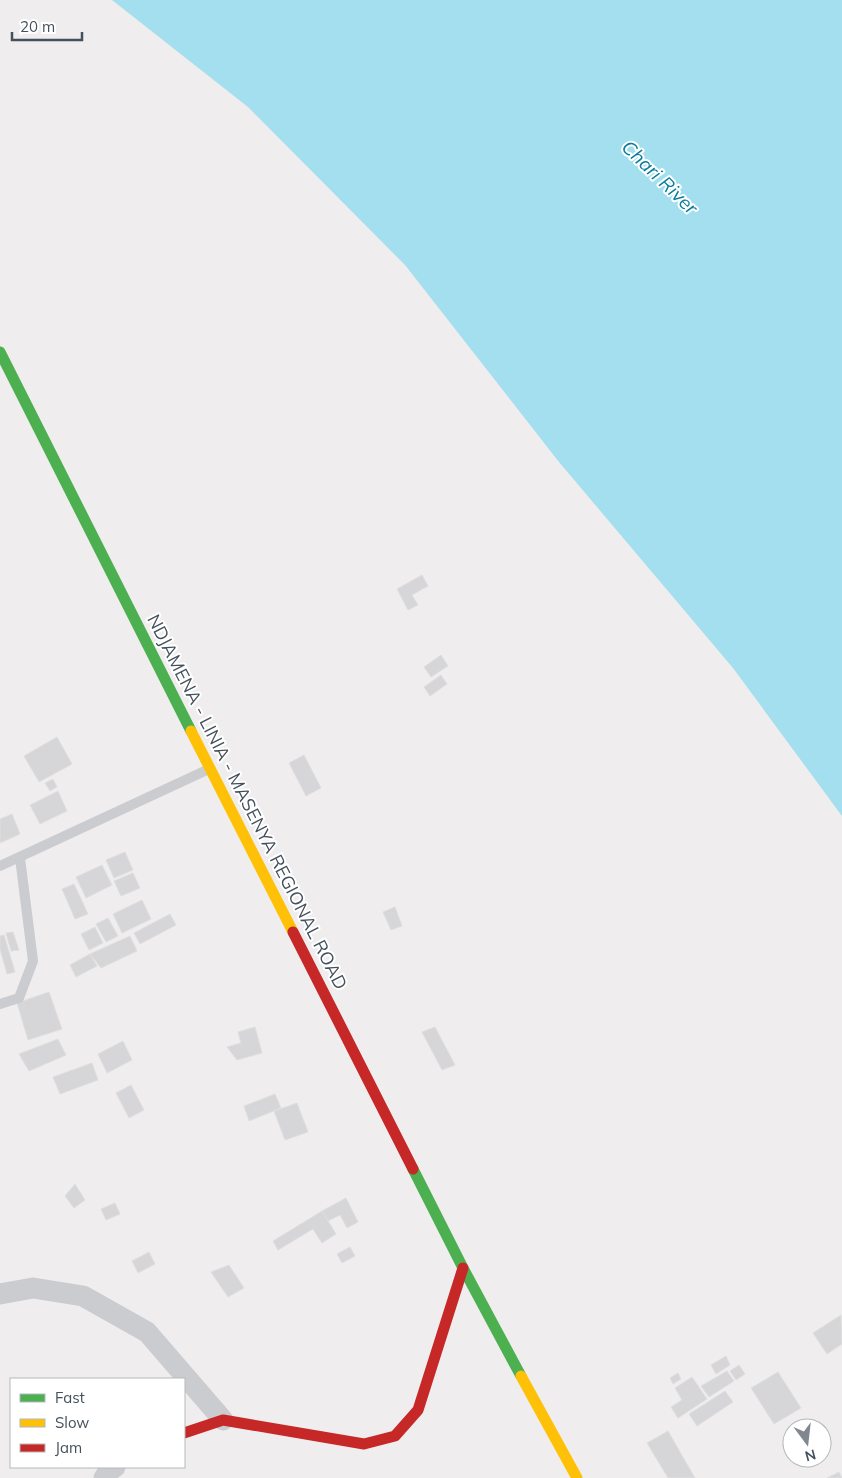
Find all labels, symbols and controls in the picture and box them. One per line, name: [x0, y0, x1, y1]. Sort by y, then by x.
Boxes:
scale bar: [12, 10, 82, 42]
text: 20 m: [20, 17, 55, 36]
water label: Chari River: [617, 135, 704, 220]
street label: NDJAMENA - LINIA - MASENYA REGIONAL ROAD: [142, 610, 353, 993]
legend: [10, 1378, 185, 1468]
text: Fast: [55, 1388, 85, 1407]
text: Slow: [55, 1413, 89, 1432]
north arrow: [782, 1418, 832, 1468]
text: Jam: [55, 1438, 82, 1457]
text: N: [803, 1445, 818, 1466]

